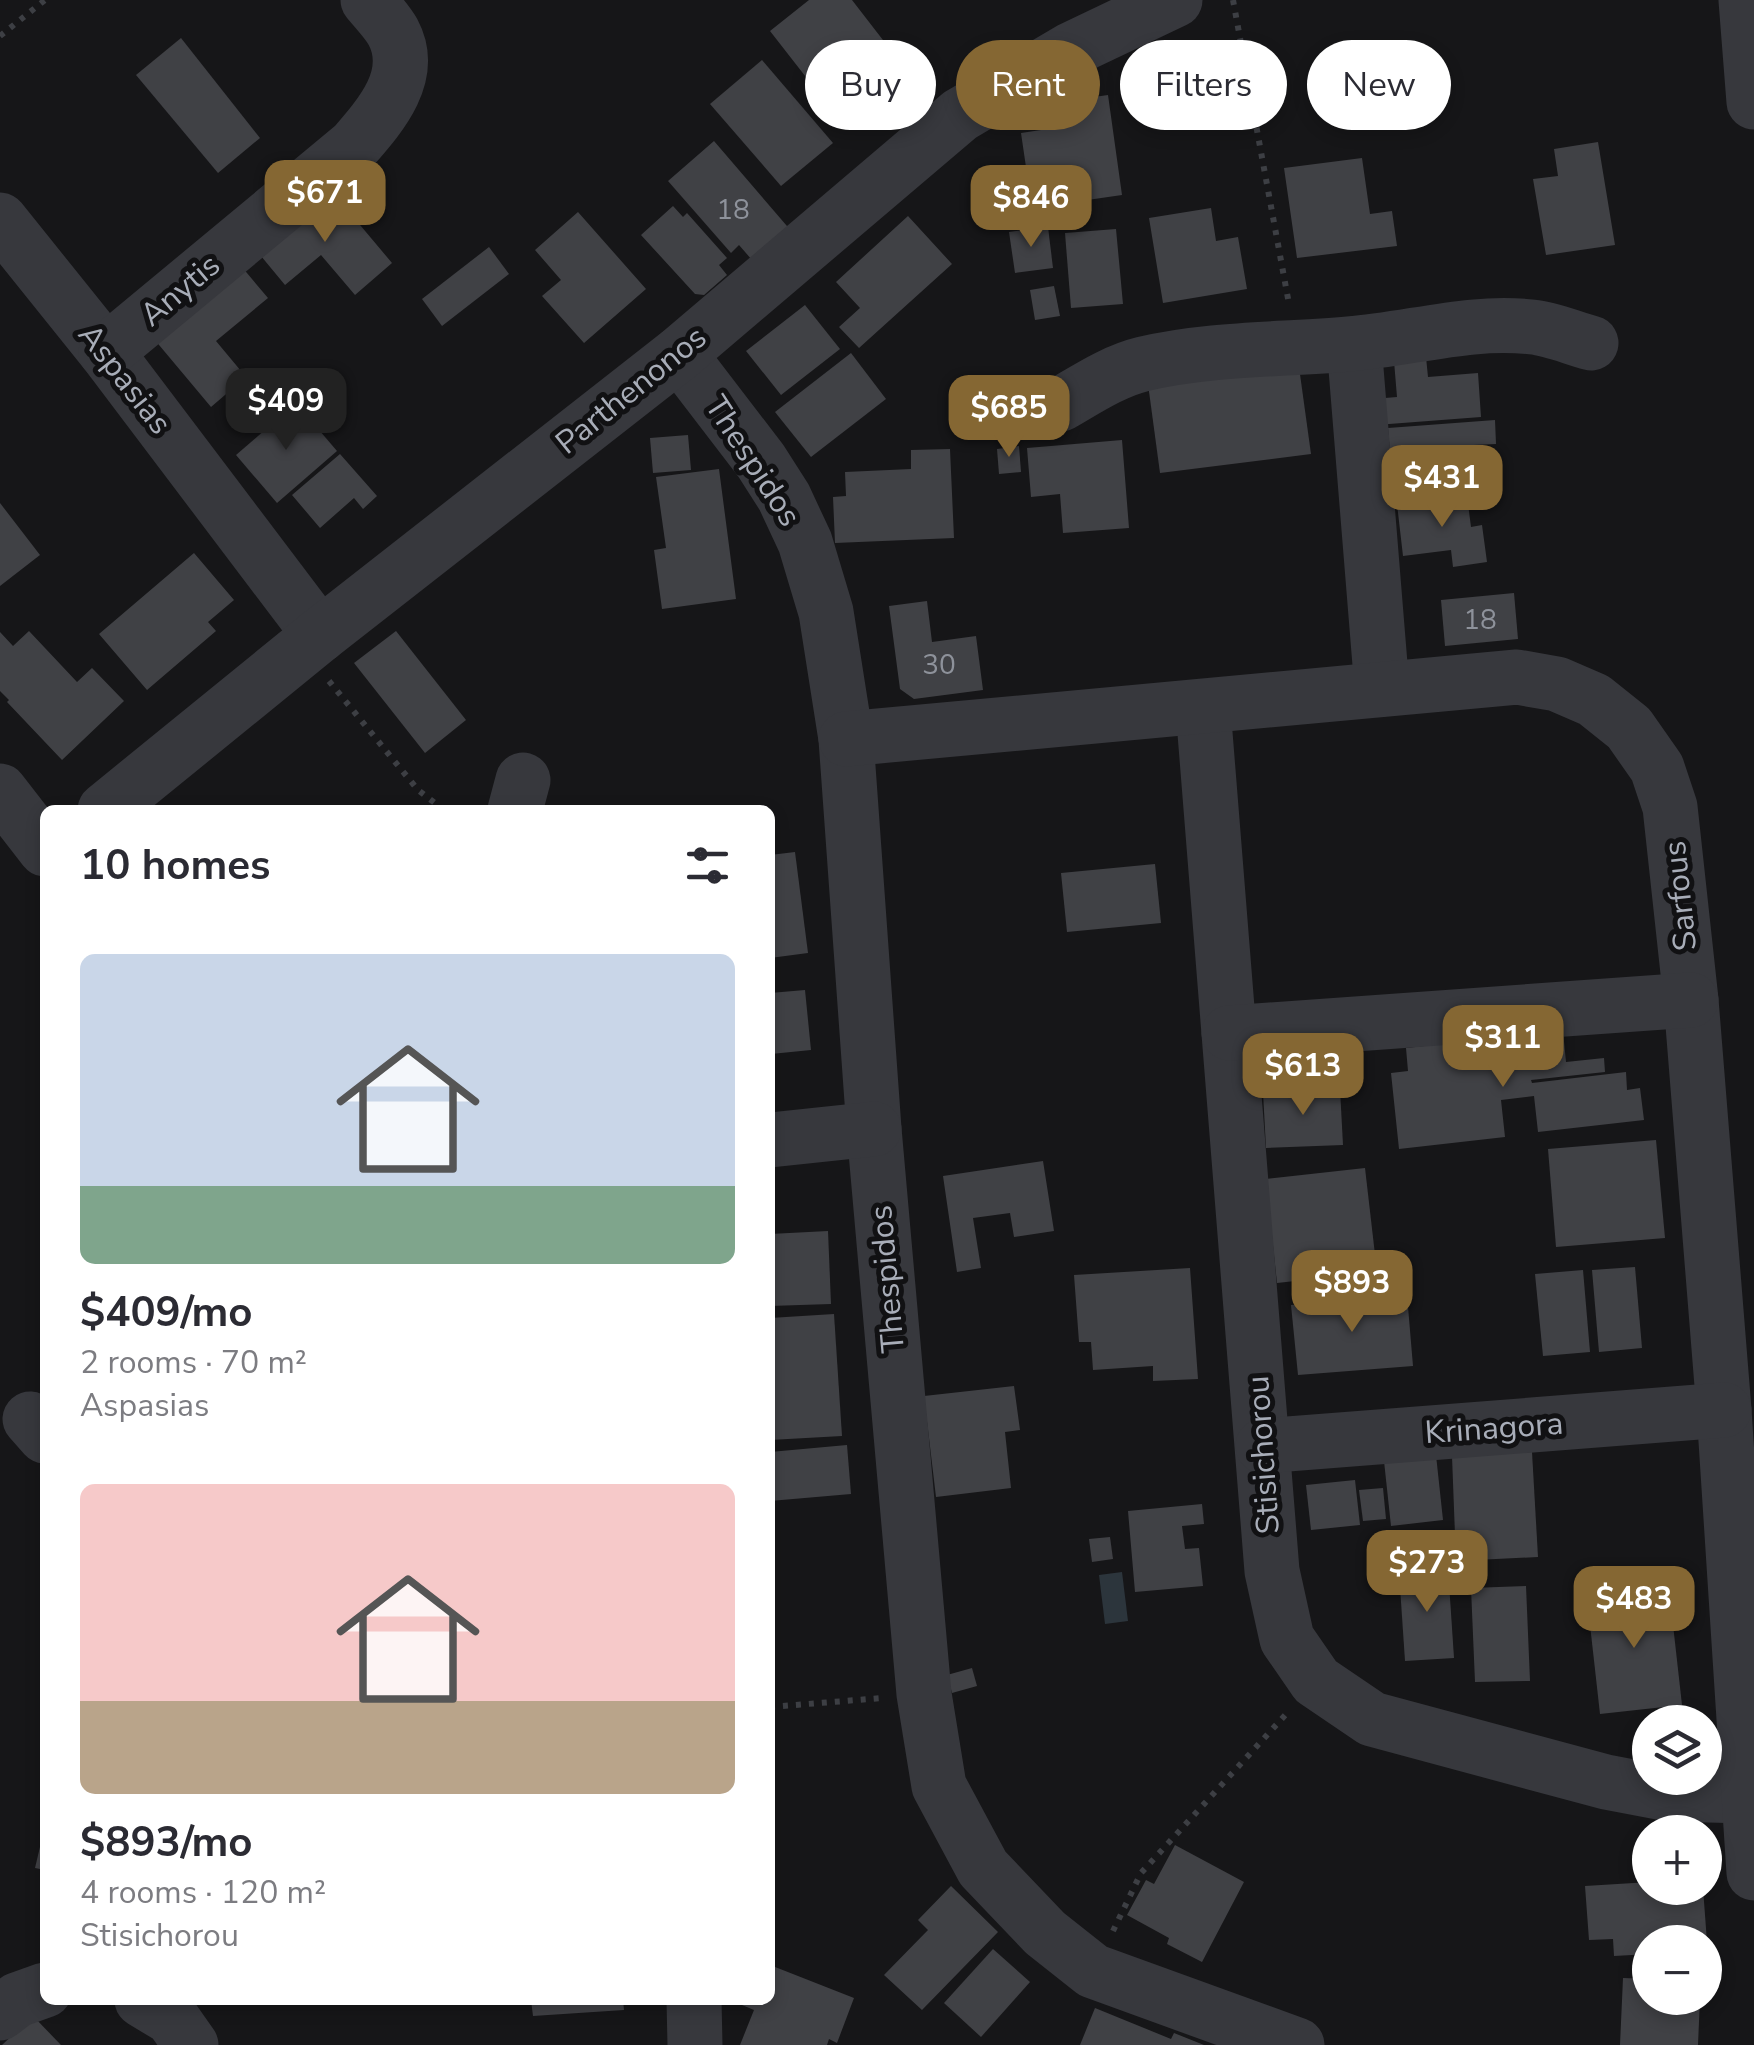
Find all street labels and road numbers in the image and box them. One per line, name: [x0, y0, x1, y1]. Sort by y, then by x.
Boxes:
street label: Anytis: [131, 244, 229, 336]
street label: Aspasias: [68, 315, 182, 443]
street label: Parthenonos: [547, 316, 715, 464]
street label: Thespidos: [695, 387, 811, 535]
street label: Sarfous: [1653, 839, 1707, 953]
street label: Thespidos: [859, 1204, 915, 1354]
street label: Stisichorou: [1236, 1374, 1290, 1536]
street label: Krinagora: [1423, 1402, 1565, 1454]

